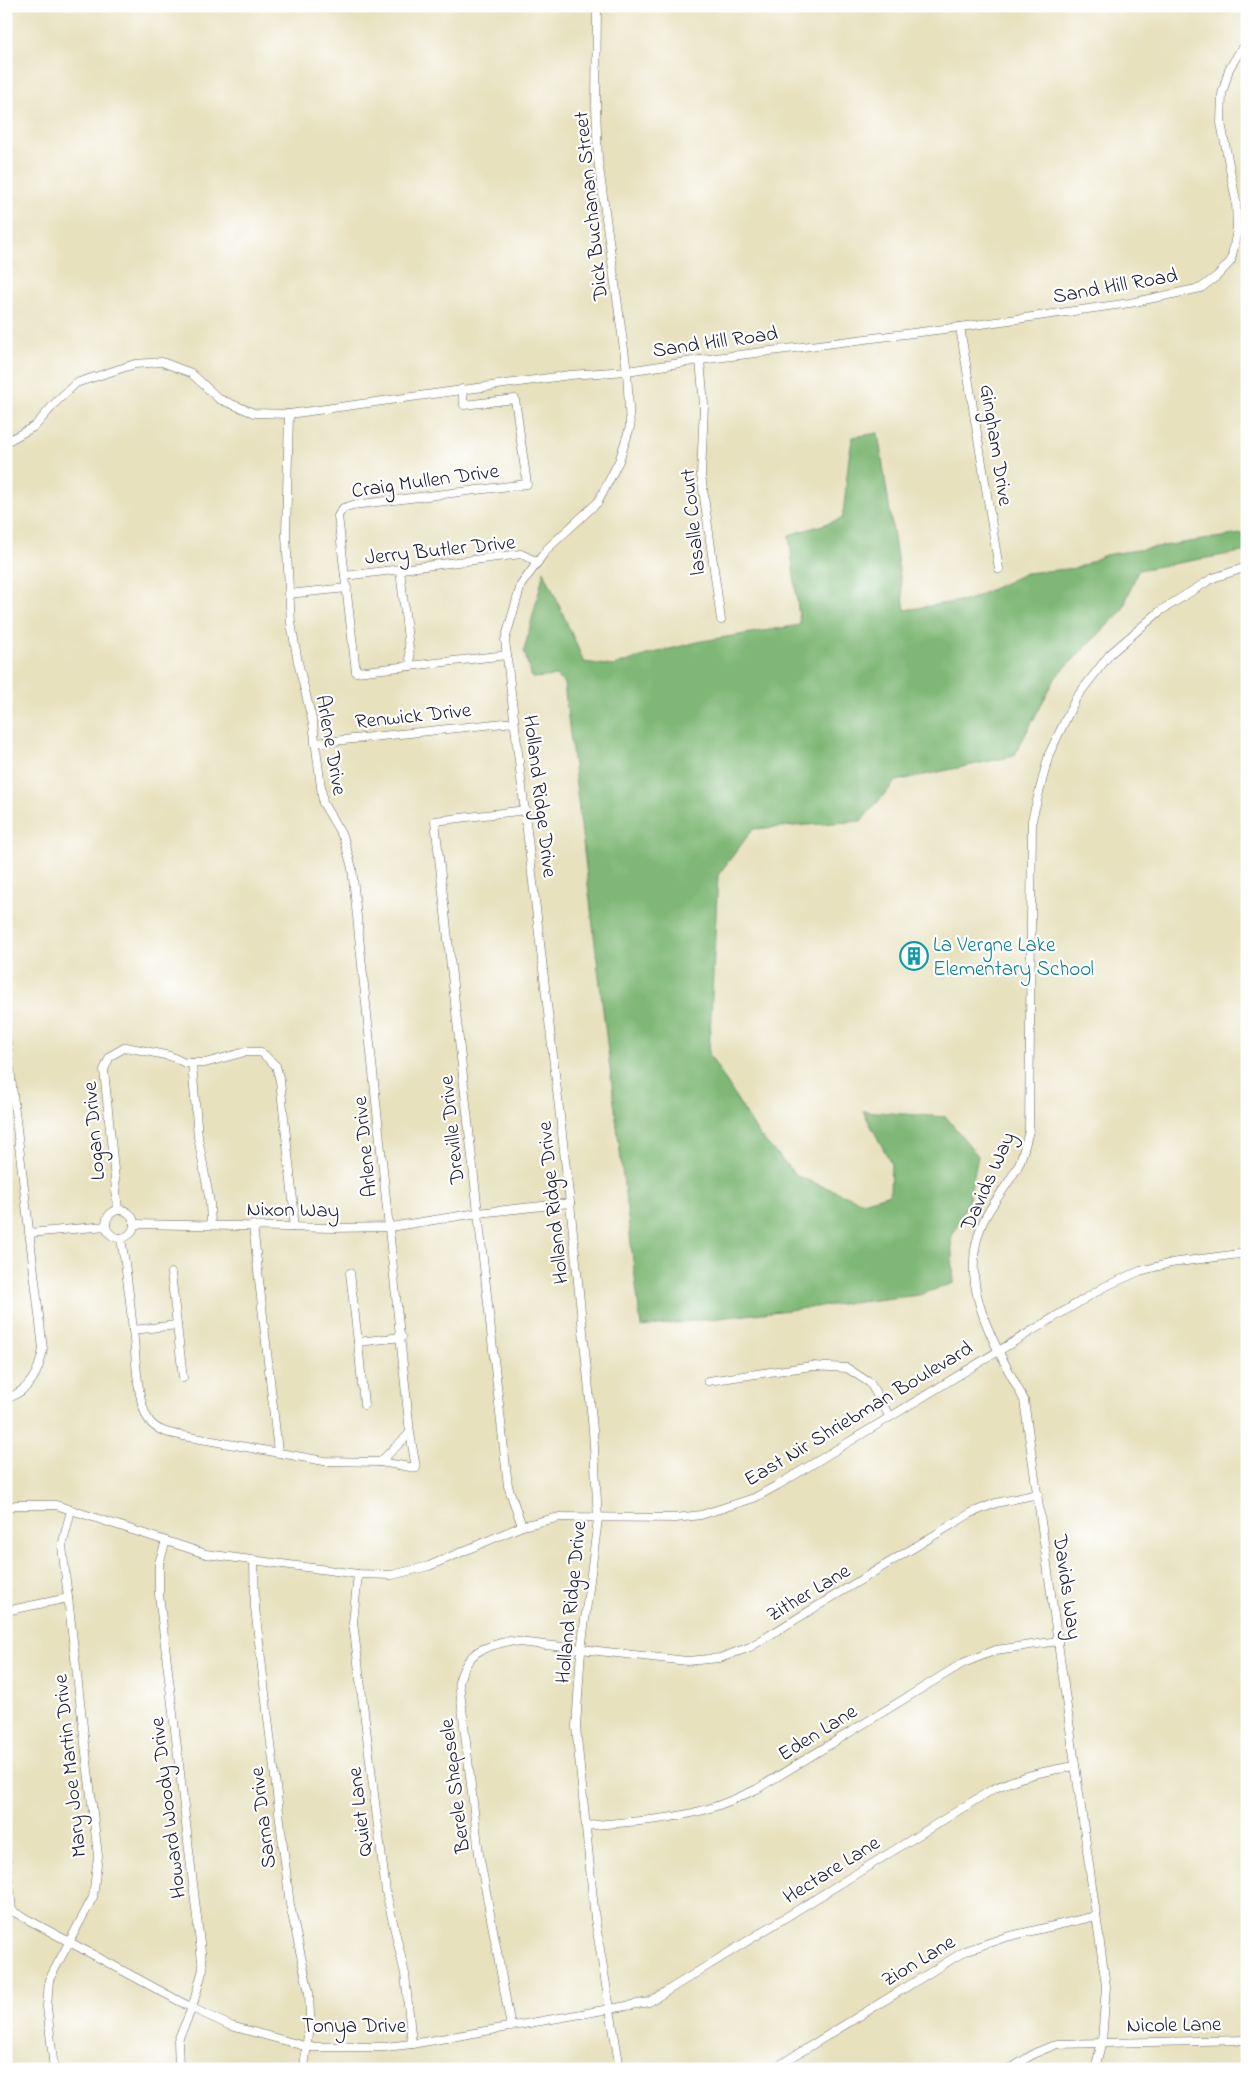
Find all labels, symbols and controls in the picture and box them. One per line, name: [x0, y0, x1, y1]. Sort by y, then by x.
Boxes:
street label: Dick Buchanan Street: [567, 110, 617, 303]
street label: Sand Hill Road: [1051, 261, 1180, 313]
street label: Sand Hill Road: [651, 319, 780, 367]
street label: Gingham Drive: [969, 382, 1020, 509]
street label: Craig Mullen Drive: [350, 457, 502, 509]
street label: lasalle Court: [674, 467, 714, 576]
street label: Jerry Butler Drive: [363, 528, 518, 576]
street label: Arlene Drive: [306, 693, 354, 798]
street label: Renwick Drive: [354, 696, 473, 738]
street label: Holland Ridge Drive: [512, 713, 564, 880]
place label: La Vergne Lake Elementary School: [933, 931, 1094, 987]
building icon: La Vergne Lake Elementary School: [899, 941, 929, 971]
street label: Dreville Drive: [432, 1074, 474, 1186]
street label: Logan Drive: [76, 1079, 116, 1181]
street label: Arlene Drive: [346, 1094, 386, 1199]
street label: Holland Ridge Drive: [530, 1119, 579, 1286]
street label: Davids Way: [953, 1127, 1026, 1238]
street label: Nixon Way: [246, 1195, 339, 1229]
street label: East Nir Shriebman Boulevard: [739, 1334, 979, 1495]
street label: Holland Ridge Drive: [549, 1519, 597, 1685]
street label: Davids Way: [1042, 1532, 1088, 1642]
street label: Zither Lane: [762, 1557, 857, 1630]
street label: Mary Joe Martin Drive: [46, 1672, 98, 1859]
street label: Eden Lane: [773, 1697, 864, 1770]
street label: Howard Woody Drive: [143, 1715, 197, 1900]
street label: Berele Shepsele: [433, 1716, 479, 1856]
street label: Sarna Drive: [243, 1765, 285, 1870]
street label: Quiet Lane: [341, 1765, 381, 1858]
street label: Hectare Lane: [778, 1829, 887, 1912]
street label: Zion Lane: [877, 1928, 962, 1995]
street label: Nicole Lane: [1126, 2010, 1222, 2042]
street label: Tonya Drive: [302, 2012, 407, 2044]

